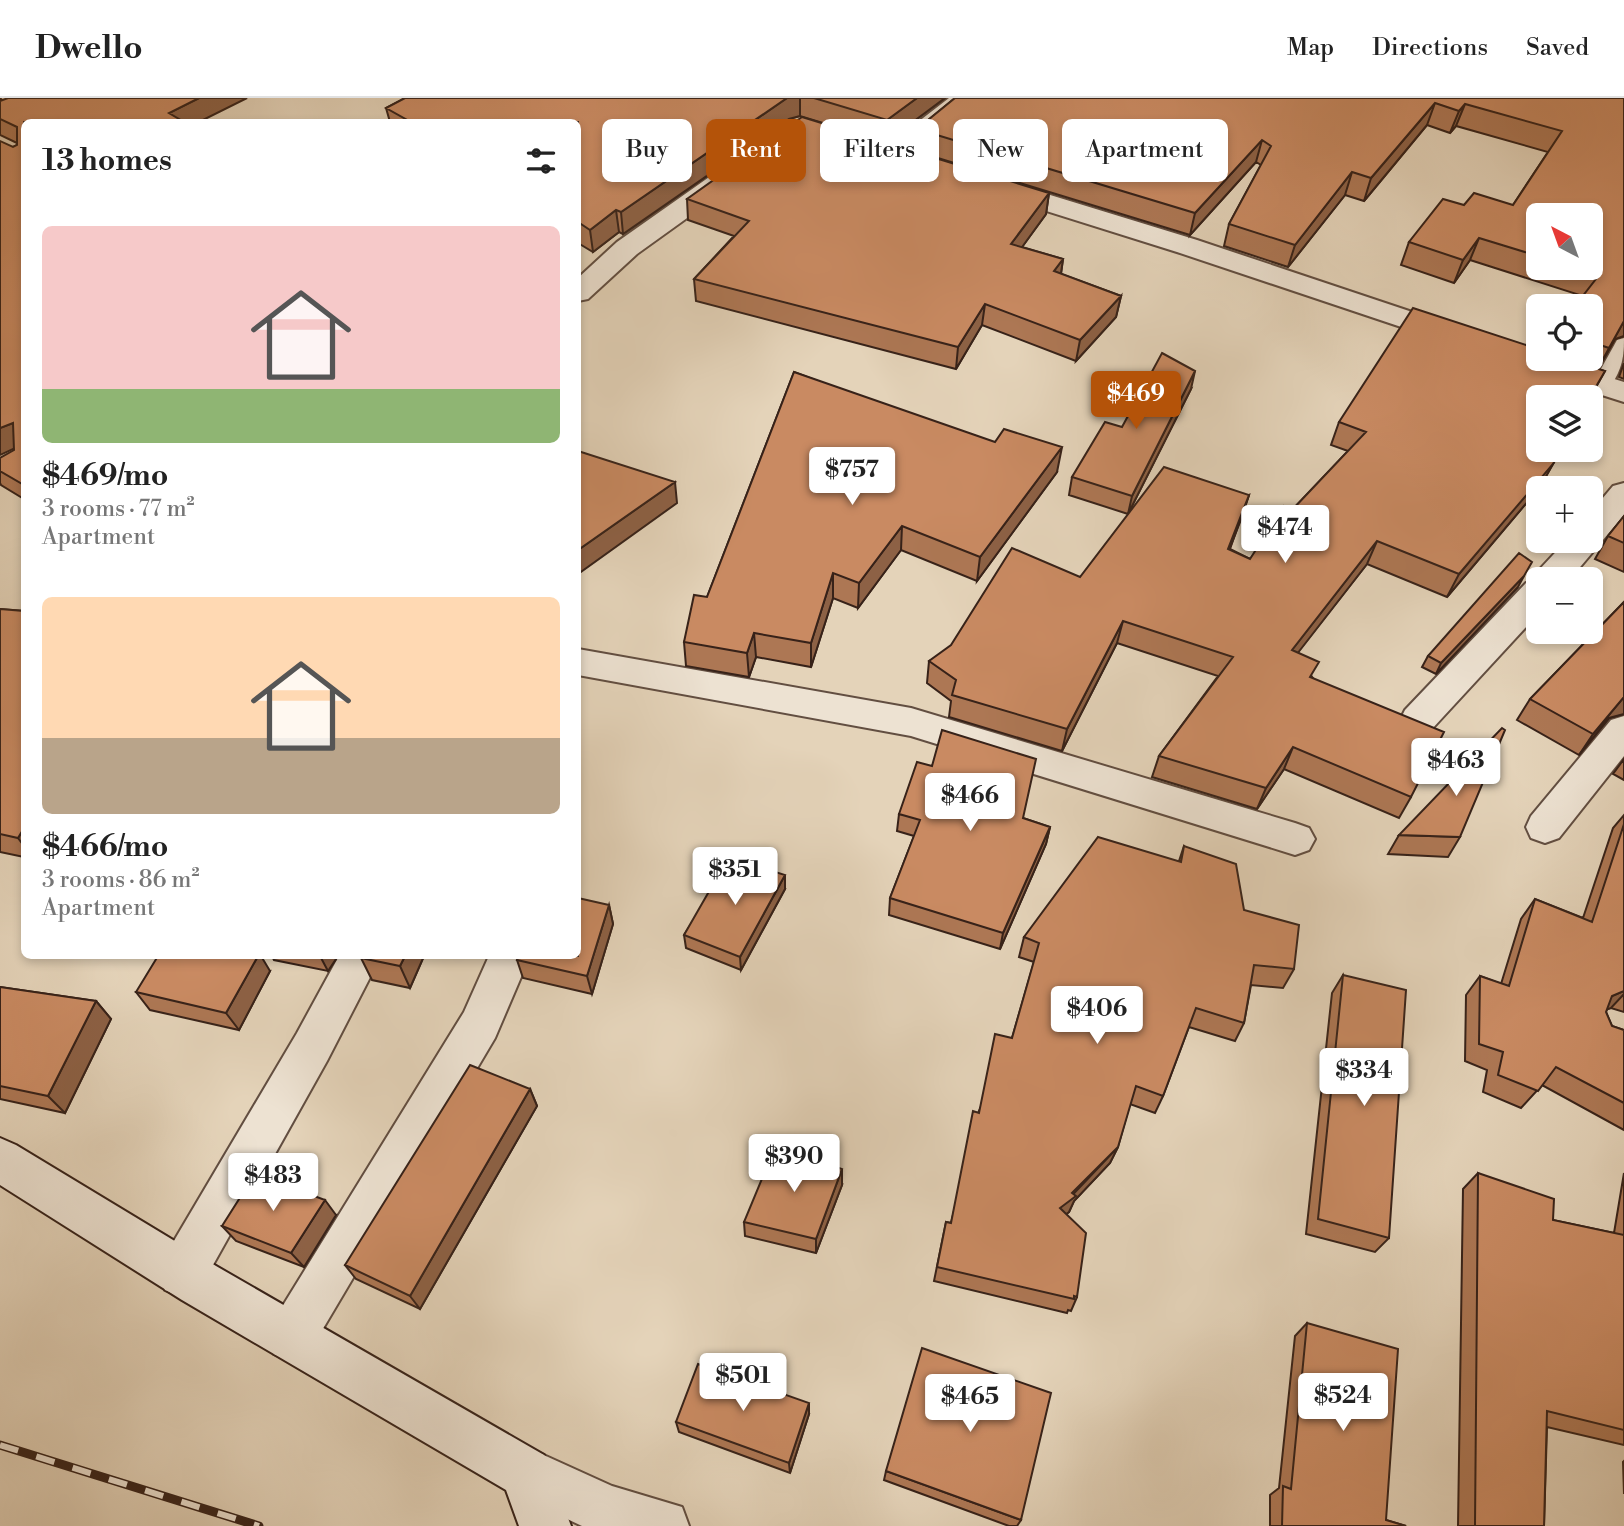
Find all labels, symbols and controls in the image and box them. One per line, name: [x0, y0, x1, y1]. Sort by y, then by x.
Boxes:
text: Dwello: [35, 28, 143, 69]
text: Map: [1287, 33, 1334, 63]
text: Directions: [1372, 33, 1488, 63]
text: Saved: [1526, 33, 1589, 63]
chip: Buy: [602, 119, 692, 182]
chip: Rent: [706, 119, 806, 182]
chip: Filters: [820, 119, 939, 182]
chip: New: [953, 119, 1048, 182]
chip: Apartment: [1062, 119, 1228, 182]
text: 13 homes: [42, 142, 172, 180]
icon: filters: [522, 142, 560, 180]
north arrow: [1526, 203, 1603, 280]
map controls: [1526, 203, 1603, 644]
icon: home: [238, 272, 364, 398]
button: locate: [1526, 294, 1603, 371]
pin: $469: [1095, 372, 1177, 431]
text: $469: [1107, 380, 1165, 408]
button: layers: [1526, 385, 1603, 462]
pin: $757: [811, 448, 893, 507]
text: $757: [825, 456, 879, 484]
text: $469/mo: [42, 457, 168, 495]
button: +: [1526, 476, 1603, 553]
text: 3 rooms · 77 m²: [42, 495, 195, 523]
pin: $474: [1244, 505, 1326, 565]
text: $474: [1257, 514, 1313, 542]
text: Apartment: [42, 523, 155, 551]
button: −: [1526, 567, 1603, 644]
icon: home: [238, 643, 364, 769]
pin: $463: [1415, 738, 1497, 798]
text: $463: [1427, 747, 1485, 775]
pin: $466: [929, 774, 1011, 833]
text: $466: [941, 782, 999, 810]
text: $466/mo: [42, 828, 168, 866]
pin: $351: [694, 848, 776, 907]
text: $351: [709, 856, 761, 884]
text: 3 rooms · 86 m²: [42, 866, 199, 894]
text: Apartment: [42, 894, 155, 922]
pin: $406: [1056, 986, 1138, 1046]
text: $406: [1067, 995, 1127, 1023]
pin: $334: [1323, 1048, 1405, 1108]
text: $334: [1335, 1057, 1393, 1085]
pin: $390: [753, 1134, 835, 1194]
text: $390: [765, 1143, 823, 1171]
pin: $483: [232, 1154, 314, 1213]
text: $483: [244, 1162, 302, 1190]
pin: $501: [702, 1354, 784, 1413]
text: $501: [716, 1362, 770, 1390]
pin: $465: [929, 1374, 1011, 1434]
pin: $524: [1302, 1374, 1384, 1433]
text: $524: [1314, 1382, 1372, 1410]
text: $465: [941, 1383, 999, 1411]

